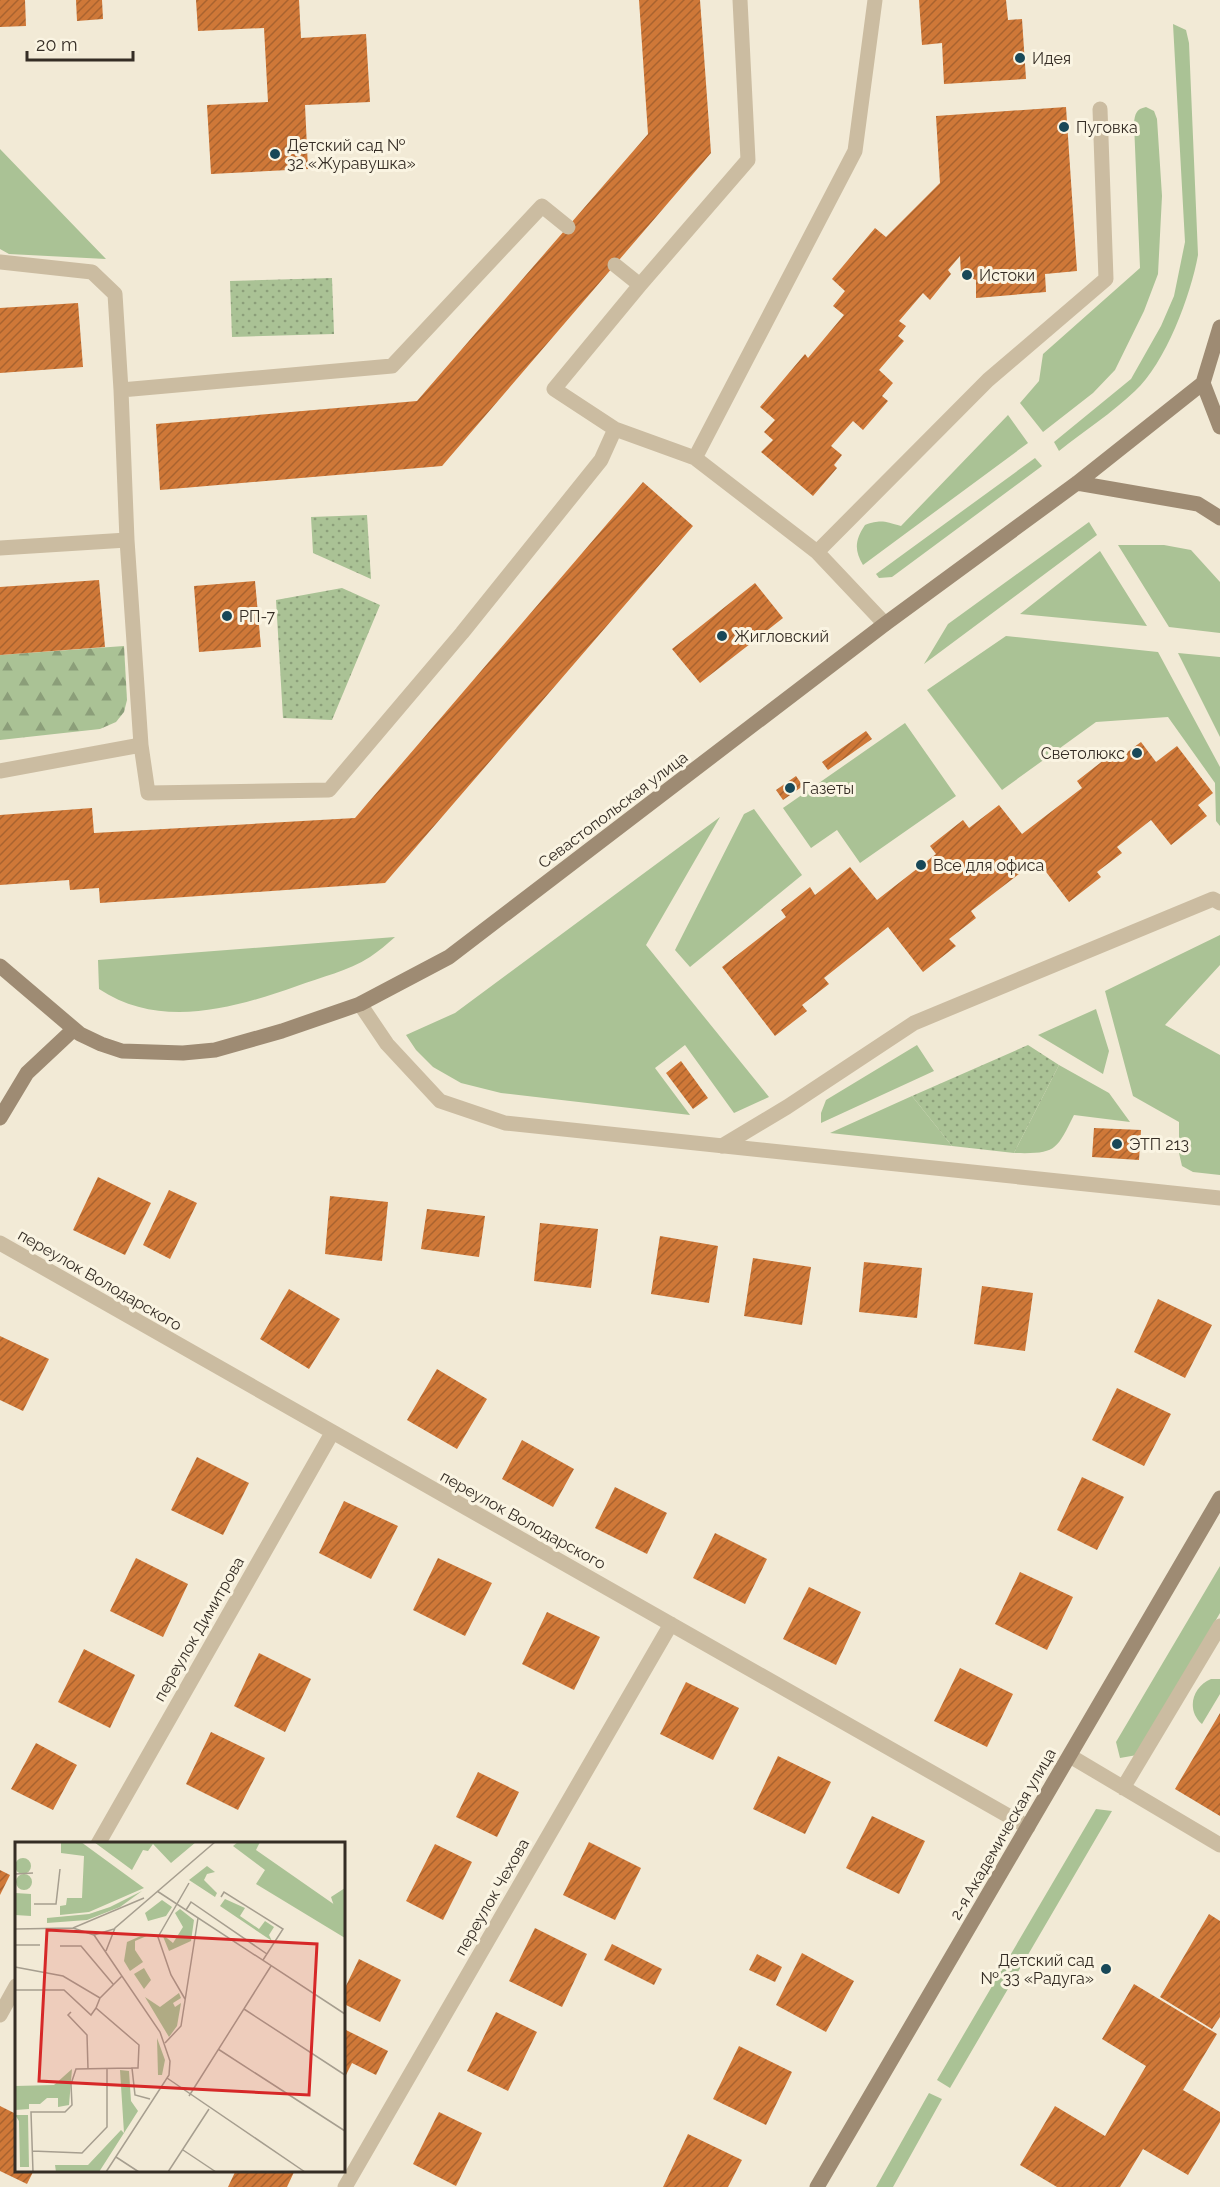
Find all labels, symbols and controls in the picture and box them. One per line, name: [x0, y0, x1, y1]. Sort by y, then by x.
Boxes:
scale bar: [27, 24, 134, 62]
text: 20 m: [36, 34, 78, 55]
place label: Идея: [1032, 49, 1071, 68]
marker: Идея: [1013, 51, 1027, 65]
place label: Пуговка: [1076, 118, 1138, 137]
marker: Пуговка: [1057, 120, 1071, 134]
place label: Детский сад № 32 «Журавушка»: [287, 136, 416, 173]
marker: Детский сад № 32 «Журавушка»: [268, 147, 282, 161]
place label: Истоки: [979, 266, 1035, 285]
marker: Истоки: [960, 268, 974, 282]
place label: РП-7: [239, 607, 276, 626]
marker: РП-7: [220, 609, 234, 623]
place label: Жигловский: [734, 627, 829, 646]
marker: Жигловский: [715, 629, 729, 643]
place label: Светолюкс: [1041, 744, 1125, 763]
marker: Светолюкс: [1130, 746, 1144, 760]
street label: Севастопольская улица: [535, 748, 691, 872]
place label: Газеты: [802, 779, 854, 798]
marker: Газеты: [783, 781, 797, 795]
place label: Все для офиса: [933, 856, 1044, 875]
marker: Все для офиса: [914, 858, 928, 872]
place label: ЭТП 213: [1129, 1135, 1189, 1154]
marker: ЭТП 213: [1110, 1137, 1124, 1151]
street label: переулок Володарского: [15, 1225, 185, 1335]
street label: переулок Володарского: [437, 1467, 609, 1573]
street label: переулок Димитрова: [150, 1553, 248, 1705]
street label: 2-я Академическая улица: [946, 1745, 1060, 1923]
street label: переулок Чехова: [451, 1835, 533, 1959]
inset map: [15, 1842, 345, 2172]
place label: Детский сад № 33 «Радуга»: [980, 1951, 1094, 1988]
marker: Детский сад № 33 «Радуга»: [1099, 1962, 1113, 1976]

